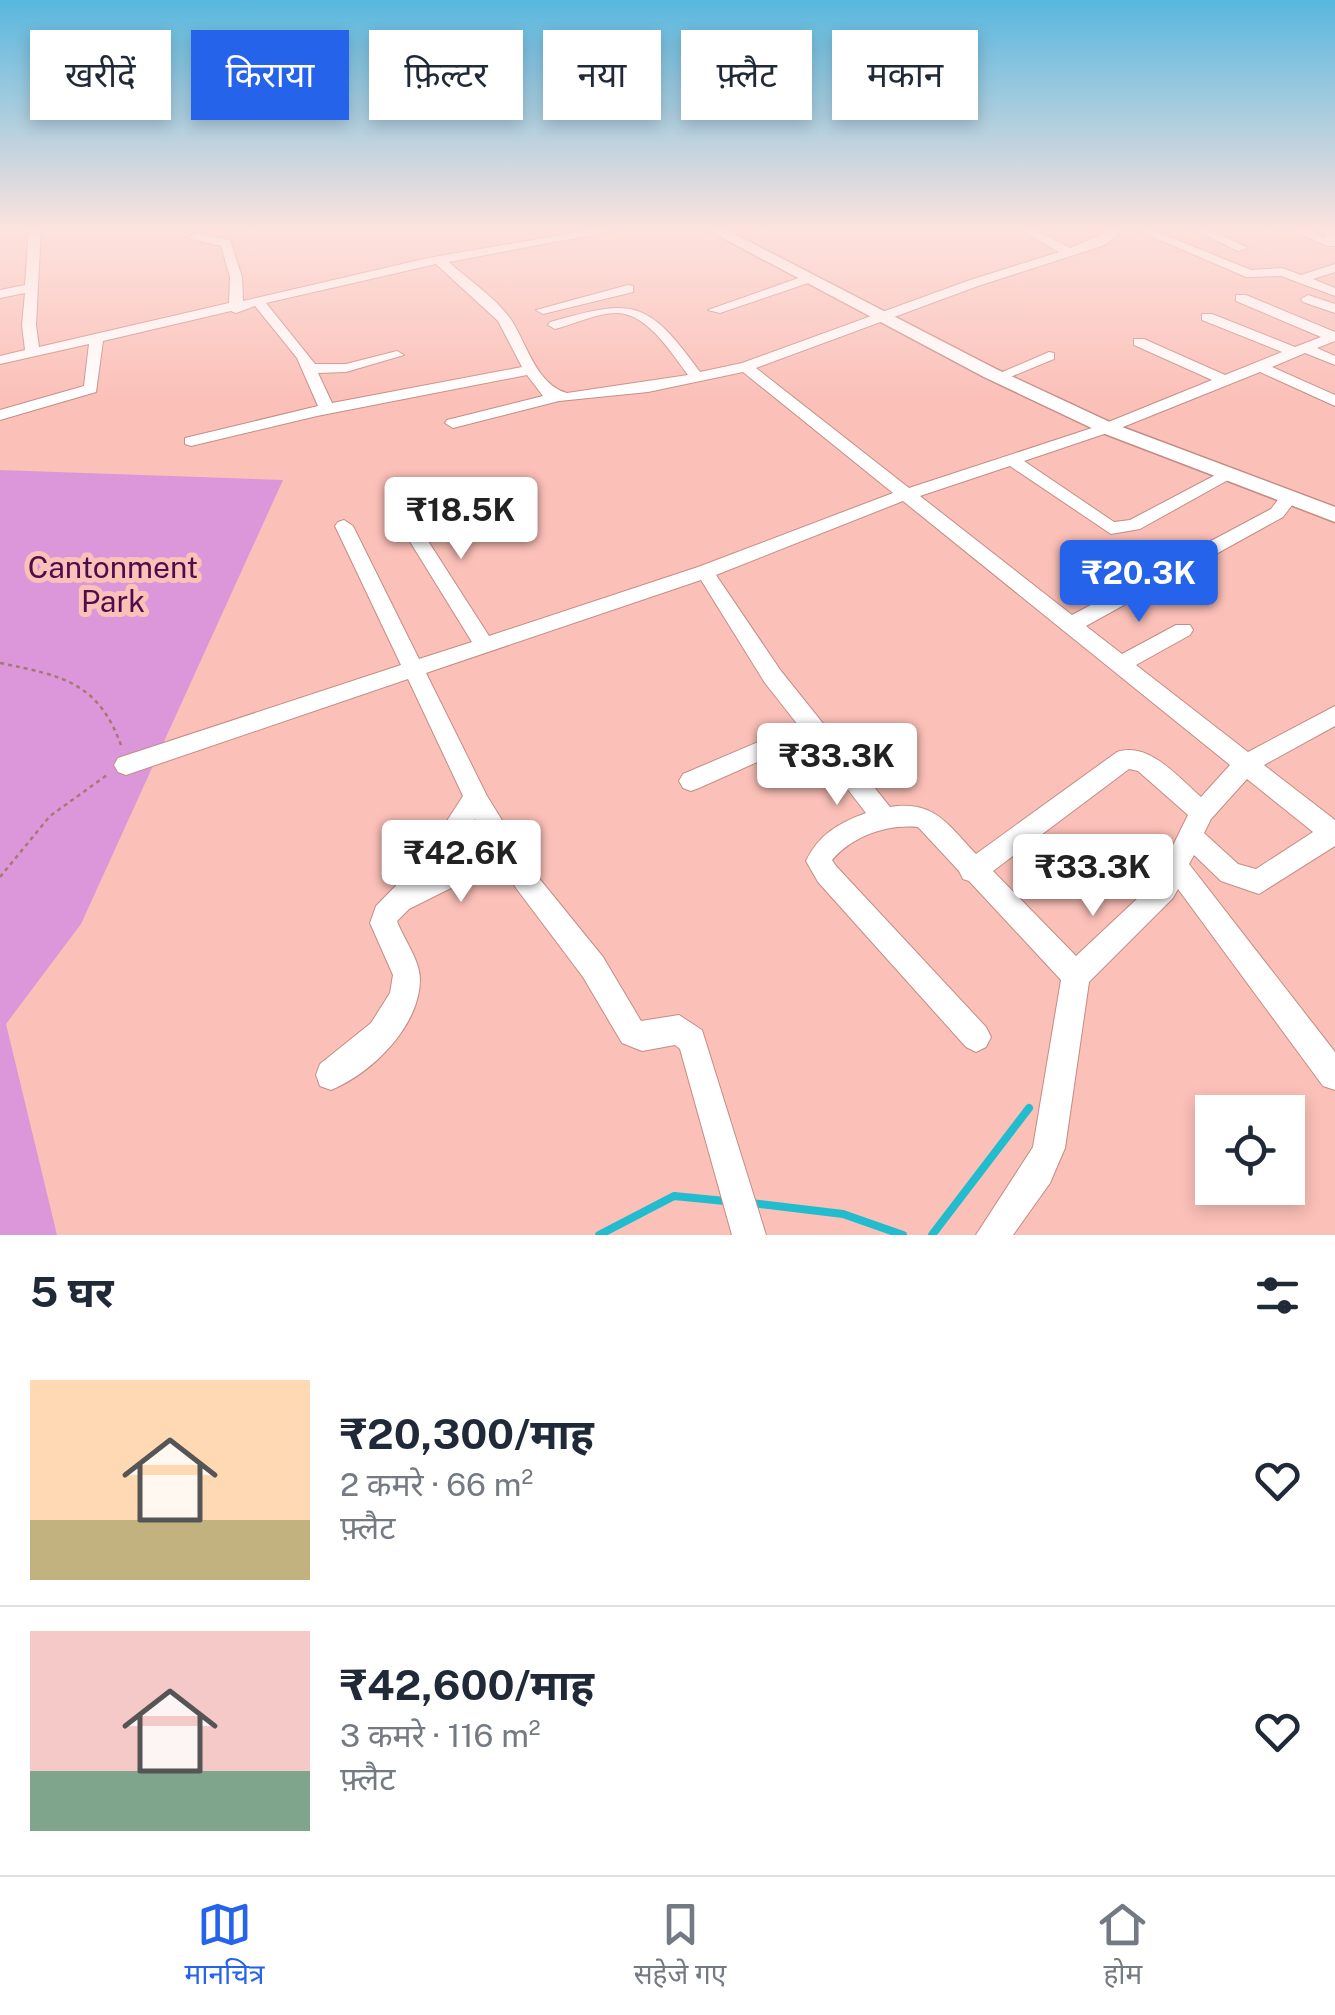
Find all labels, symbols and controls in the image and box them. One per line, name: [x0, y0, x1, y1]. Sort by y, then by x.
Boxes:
chip: खरीदें: [30, 30, 171, 120]
chip: किराया: [191, 30, 349, 120]
chip: फ़िल्टर: [369, 30, 523, 120]
chip: नया: [543, 30, 661, 120]
chip: फ़्लैट: [681, 30, 812, 120]
chip: मकान: [832, 30, 978, 120]
pin: ₹18.5K: [380, 477, 542, 562]
text: ₹18.5K: [407, 491, 515, 528]
pin: ₹20.3K: [1058, 540, 1220, 625]
park label: Cantonment Park: [28, 549, 198, 619]
text: ₹20.3K: [1082, 554, 1196, 591]
pin: ₹33.3K: [756, 723, 918, 808]
text: ₹33.3K: [779, 737, 895, 774]
pin: ₹42.6K: [380, 820, 542, 905]
text: ₹42.6K: [404, 834, 518, 871]
pin: ₹33.3K: [1012, 834, 1174, 919]
text: ₹33.3K: [1035, 848, 1151, 885]
map controls: [1195, 1095, 1305, 1205]
button: locate: [1195, 1095, 1305, 1205]
text: 5 घर: [30, 1267, 114, 1316]
icon: filters: [1250, 1268, 1305, 1323]
text: ₹20,300/माह: [340, 1409, 594, 1458]
icon: home: [110, 1420, 230, 1540]
icon: heart: [1250, 1453, 1305, 1508]
text: 2 कमरे · 66 m²: [340, 1466, 533, 1503]
text: फ़्लैट: [340, 1509, 395, 1546]
text: ₹42,600/माह: [340, 1660, 594, 1709]
icon: home: [110, 1671, 230, 1791]
icon: heart: [1250, 1704, 1305, 1759]
text: 3 कमरे · 116 m²: [340, 1717, 541, 1754]
text: फ़्लैट: [340, 1760, 395, 1797]
tab: मानचित्र: [185, 1897, 265, 1995]
tab: सहेजे गए: [634, 1897, 726, 1995]
tab: होम: [1095, 1897, 1150, 1995]

